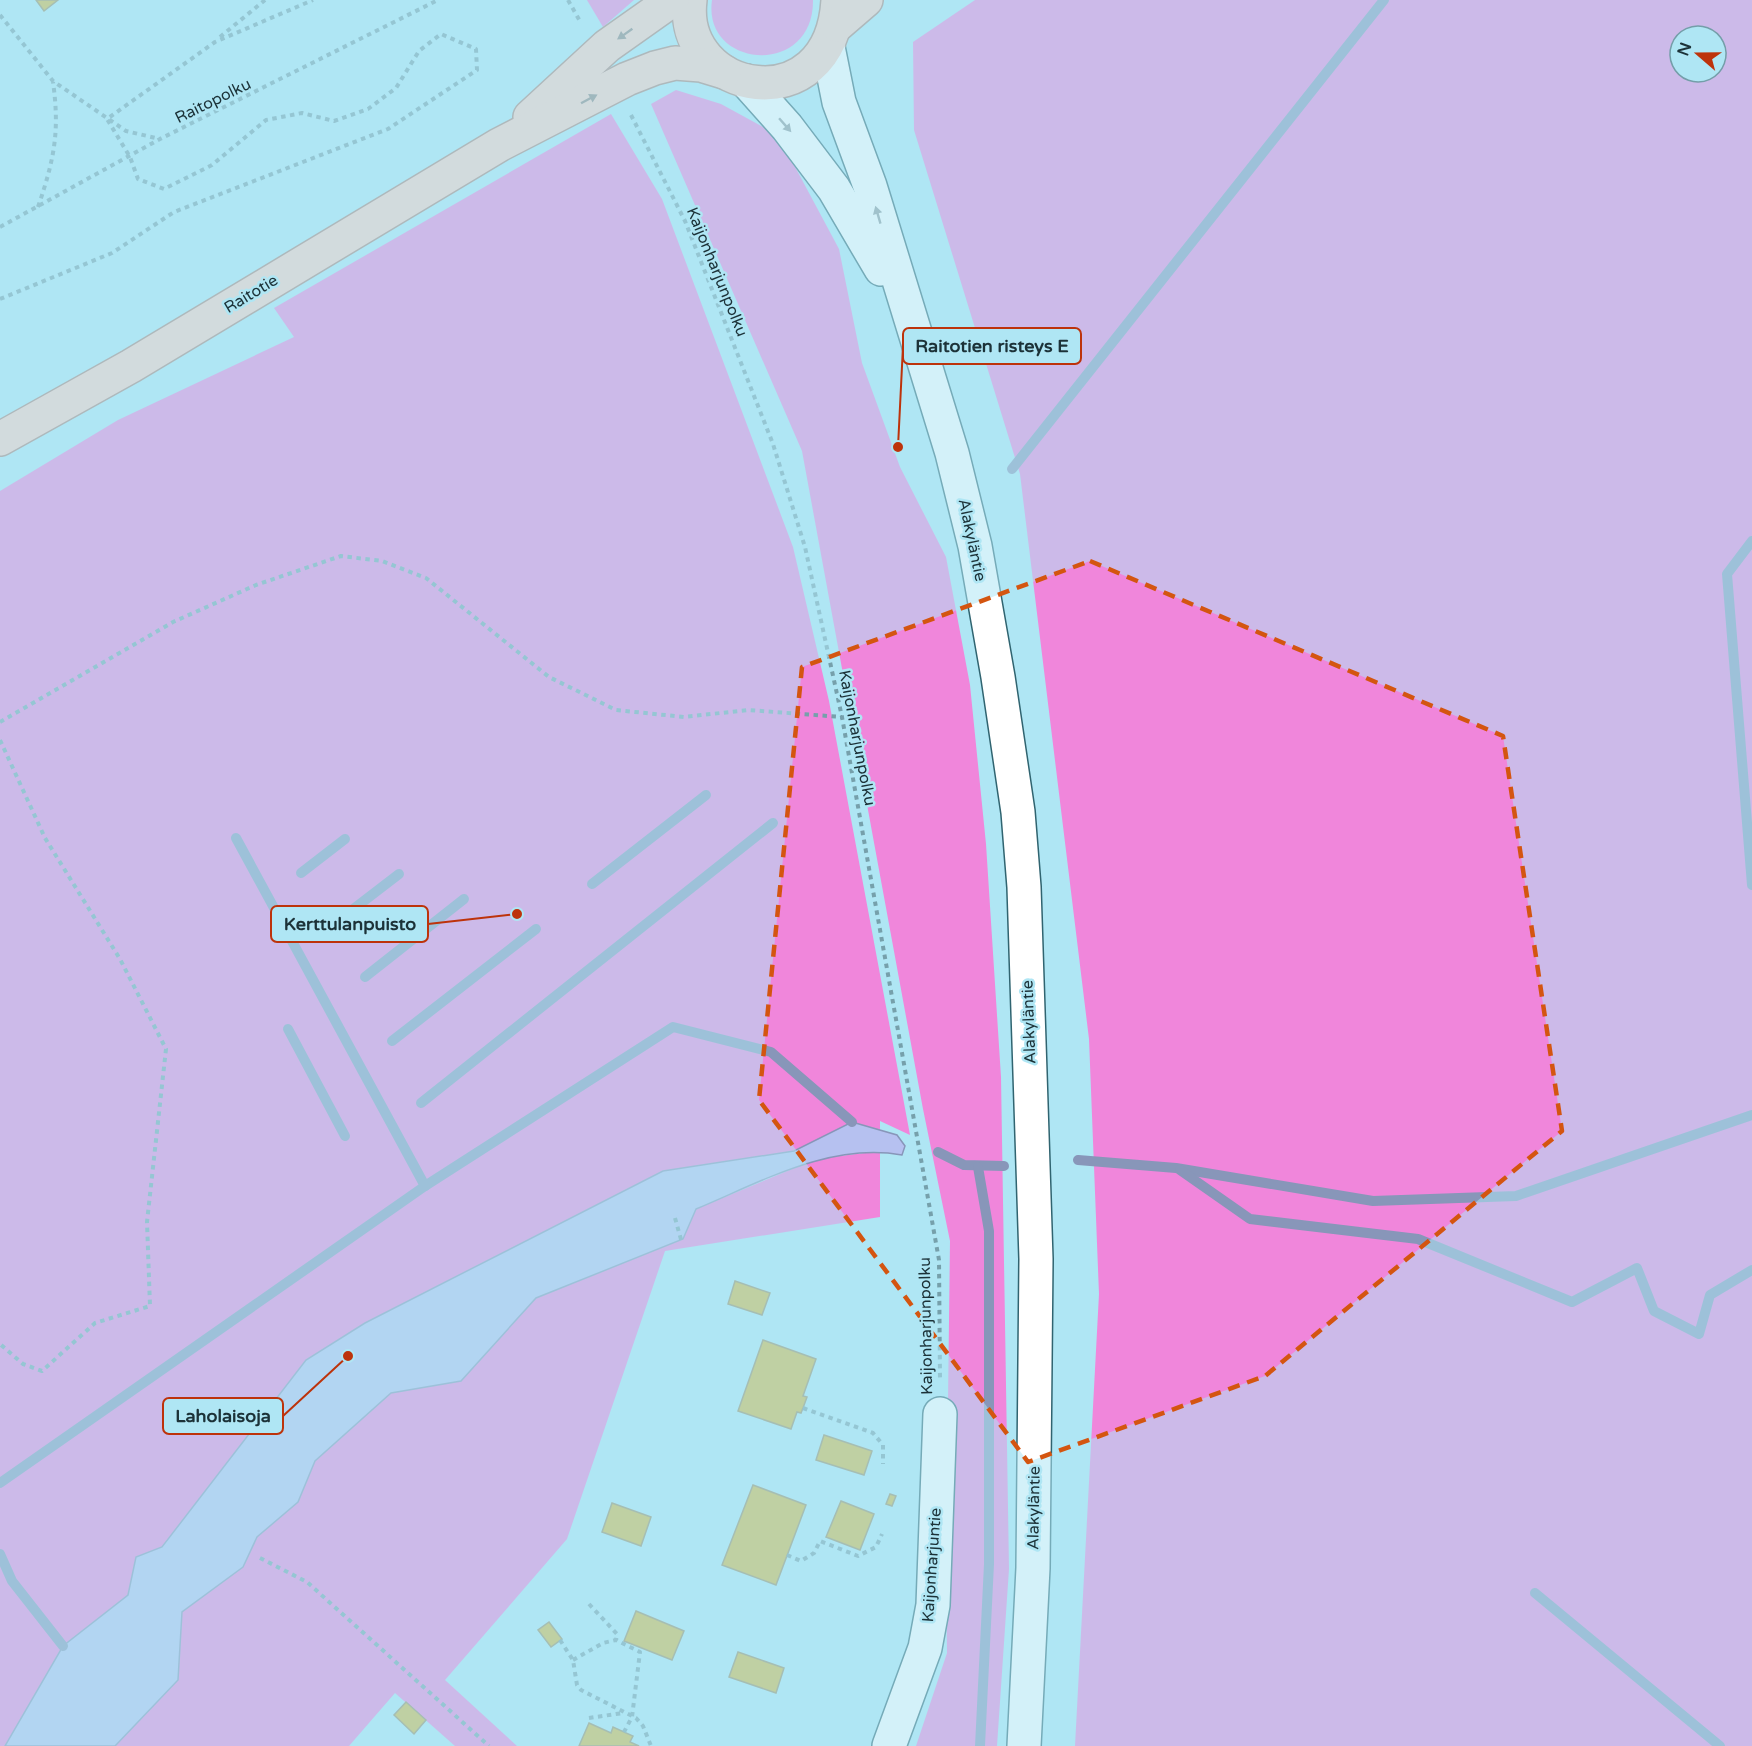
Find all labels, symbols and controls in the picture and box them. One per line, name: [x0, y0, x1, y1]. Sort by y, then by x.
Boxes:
north arrow: [1668, 24, 1728, 84]
one-way arrow: [617, 28, 633, 40]
text: N: [1673, 40, 1696, 59]
street label: Raitopolku: [172, 74, 254, 128]
one-way arrow: [580, 94, 597, 104]
one-way arrow: [778, 117, 791, 132]
street label: Kaijonharjunpolku: [682, 204, 752, 340]
one-way arrow: [873, 206, 882, 224]
street label: Raitotie: [220, 270, 282, 318]
callout: Raitotien risteys E: [903, 328, 1081, 364]
text: Raitotien risteys E: [915, 335, 1069, 357]
street label: Alakyläntie: [954, 497, 990, 583]
street label: Kaijonharjunpolku: [834, 668, 880, 808]
callout: Kerttulanpuisto: [271, 906, 428, 942]
text: Kerttulanpuisto: [284, 913, 416, 935]
street label: Alakyläntie: [1018, 980, 1040, 1064]
street label: Kaijonharjunpolku: [915, 1257, 937, 1395]
callout: Laholaisoja: [163, 1398, 283, 1434]
text: Laholaisoja: [175, 1405, 271, 1427]
street label: Alakyläntie: [1023, 1466, 1045, 1550]
street label: Kaijonharjuntie: [918, 1507, 946, 1623]

